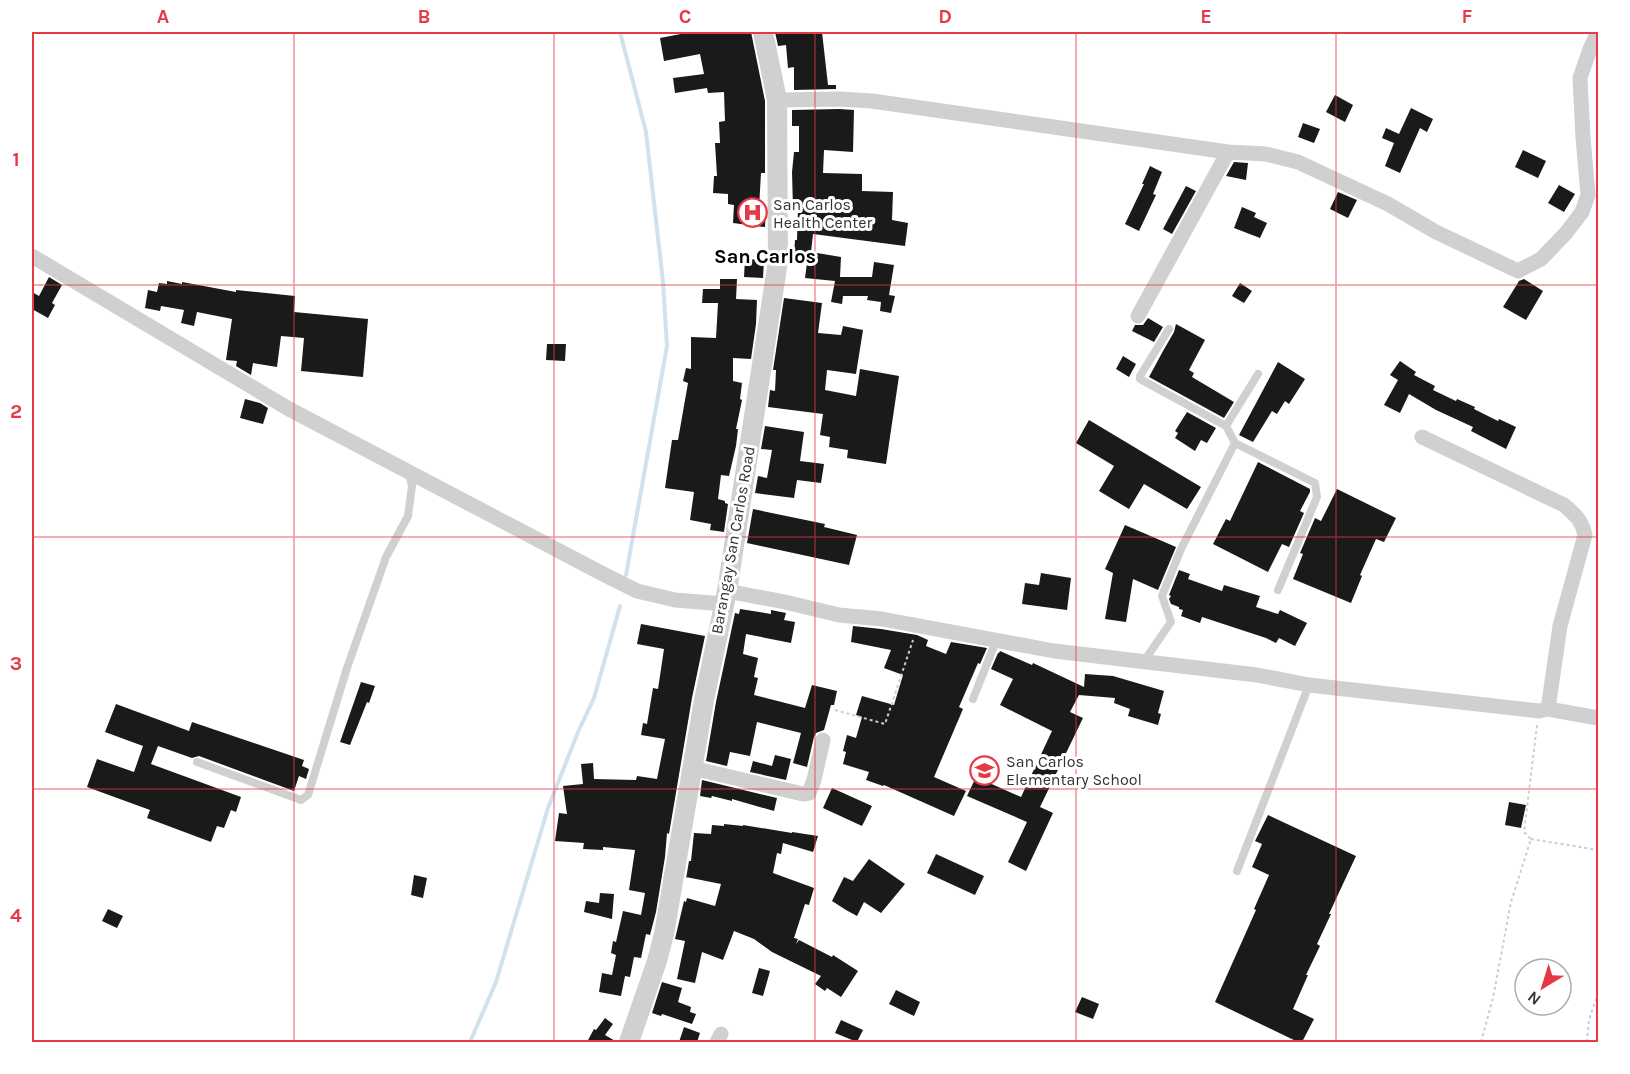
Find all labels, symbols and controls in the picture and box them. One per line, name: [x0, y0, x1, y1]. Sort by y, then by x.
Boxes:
text: A: [157, 5, 170, 28]
text: B: [418, 5, 430, 28]
text: C: [679, 5, 691, 28]
text: D: [938, 5, 952, 28]
text: E: [1200, 5, 1212, 28]
text: F: [1462, 5, 1473, 28]
text: 1: [12, 148, 20, 171]
place label: San Carlos Health Center: [773, 195, 873, 232]
hospital icon: San Carlos Health Center: [736, 197, 768, 229]
district label: San Carlos: [714, 245, 816, 268]
text: 2: [10, 400, 22, 423]
street label: Barangay San Carlos Road: [707, 444, 759, 636]
text: 3: [10, 652, 22, 675]
place label: San Carlos Elementary School: [1006, 752, 1142, 789]
school or university icon: San Carlos Elementary School: [969, 754, 1001, 786]
text: 4: [10, 904, 22, 927]
north arrow: [1513, 957, 1573, 1017]
text: N: [1524, 987, 1544, 1009]

